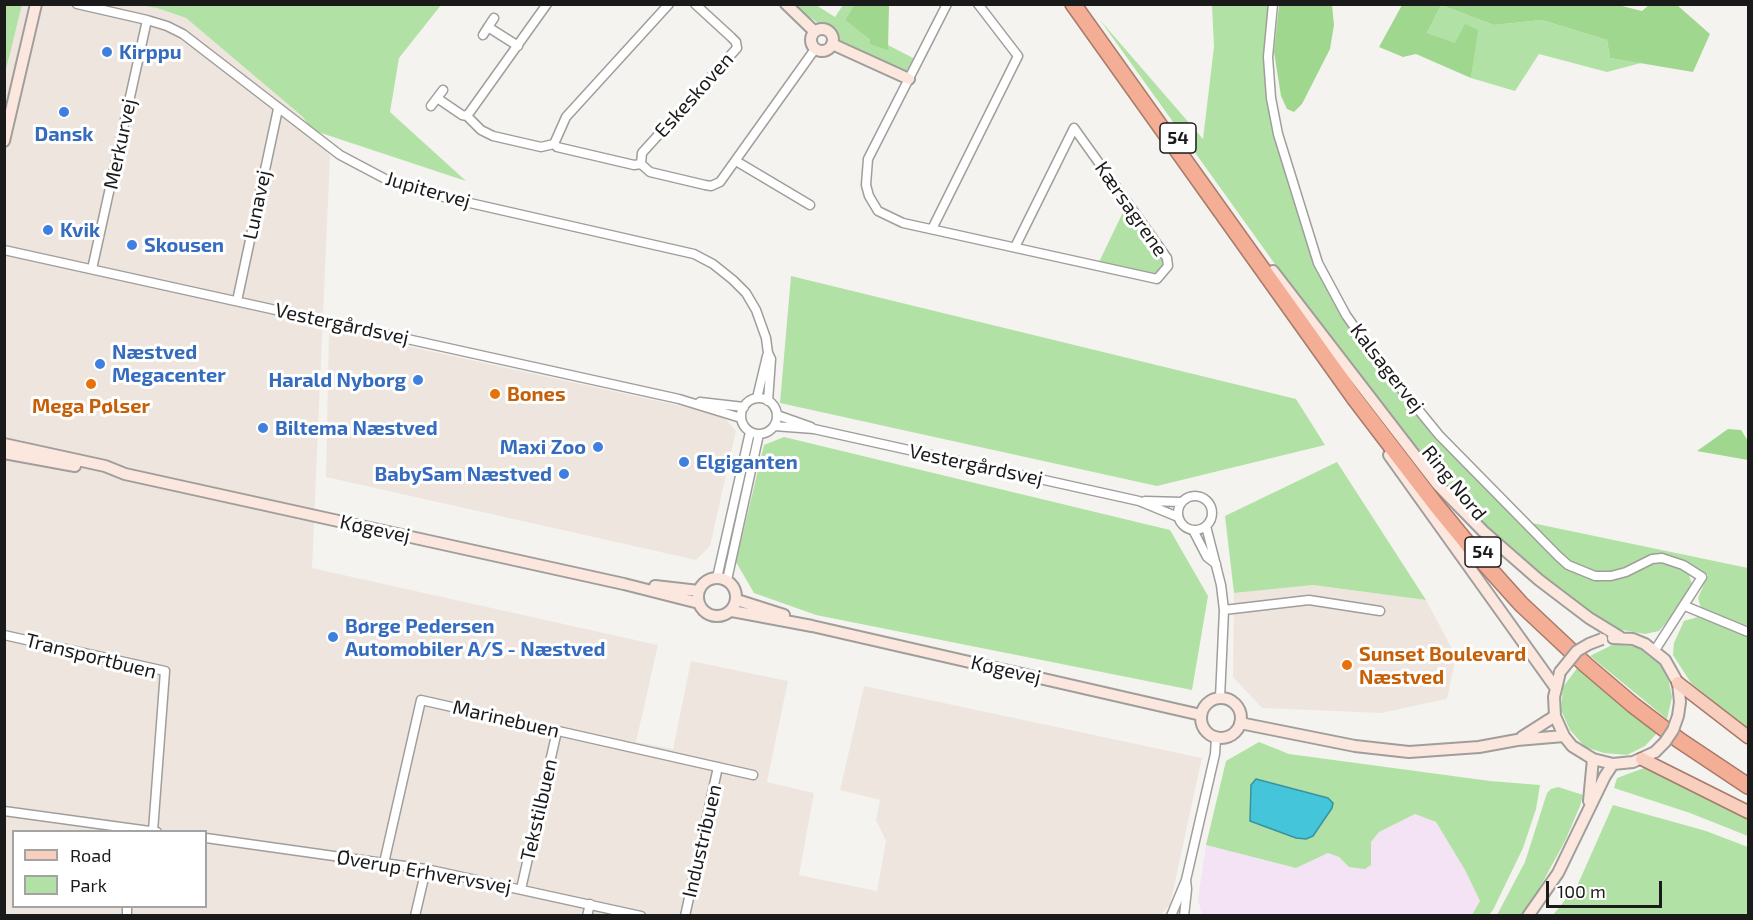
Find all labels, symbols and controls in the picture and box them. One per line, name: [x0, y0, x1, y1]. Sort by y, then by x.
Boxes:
place label: Kirppu: [119, 40, 182, 64]
marker: Kirppu: [100, 45, 114, 59]
street label: Eskeskoven: [650, 48, 738, 142]
street label: Merkurvej: [99, 96, 141, 192]
marker: Dansk: [57, 105, 71, 119]
place label: Dansk: [35, 122, 93, 146]
road number: 54: [1160, 123, 1196, 153]
street label: Kærsagrene: [1090, 157, 1172, 261]
street label: Jupitervej: [383, 166, 473, 214]
street label: Lunavej: [238, 168, 276, 242]
place label: Kvik: [60, 218, 100, 242]
marker: Kvik: [41, 223, 55, 237]
place label: Skousen: [144, 233, 224, 257]
marker: Skousen: [125, 238, 139, 252]
street label: Vestergårdsvej: [273, 298, 411, 350]
street label: Kalsagervej: [1345, 319, 1429, 417]
place label: Næstved Megacenter: [112, 340, 226, 387]
marker: Næstved Megacenter: [93, 357, 107, 371]
place label: Harald Nyborg: [269, 368, 406, 392]
marker: Harald Nyborg: [411, 373, 425, 387]
marker: Mega Pølser: [84, 377, 98, 391]
place label: Bones: [507, 382, 566, 406]
marker: Bones: [488, 387, 502, 401]
place label: Mega Pølser: [32, 394, 150, 418]
place label: Biltema Næstved: [275, 416, 438, 440]
marker: Biltema Næstved: [256, 421, 270, 435]
place label: Maxi Zoo: [500, 435, 586, 459]
street label: Vestergårdsvej: [907, 439, 1045, 491]
marker: Maxi Zoo: [591, 440, 605, 454]
street label: Ring Nord: [1417, 441, 1491, 525]
place label: Elgiganten: [696, 450, 798, 474]
marker: Elgiganten: [677, 455, 691, 469]
place label: BabySam Næstved: [374, 462, 552, 486]
marker: BabySam Næstved: [557, 467, 571, 481]
street label: Køgevej: [338, 510, 412, 548]
road number: 54: [1465, 537, 1501, 567]
place label: Børge Pedersen Automobiler A/S - Næstved: [345, 614, 605, 661]
street label: Transportbuen: [23, 628, 159, 684]
marker: Børge Pedersen Automobiler A/S - Næstved: [326, 630, 340, 644]
place label: Sunset Boulevard Næstved: [1359, 642, 1526, 689]
street label: Køgevej: [969, 650, 1043, 690]
marker: Sunset Boulevard Næstved: [1340, 658, 1354, 672]
street label: Marinebuen: [450, 695, 562, 743]
street label: Tekstilbuen: [516, 757, 562, 863]
street label: Industribuen: [677, 782, 727, 900]
legend: [12, 830, 207, 908]
text: Road: [70, 844, 111, 866]
street label: Øverup Erhvervsvej: [335, 845, 513, 899]
scale bar: [1549, 869, 1664, 907]
text: Park: [70, 874, 107, 896]
text: 100 m: [1557, 880, 1606, 902]

